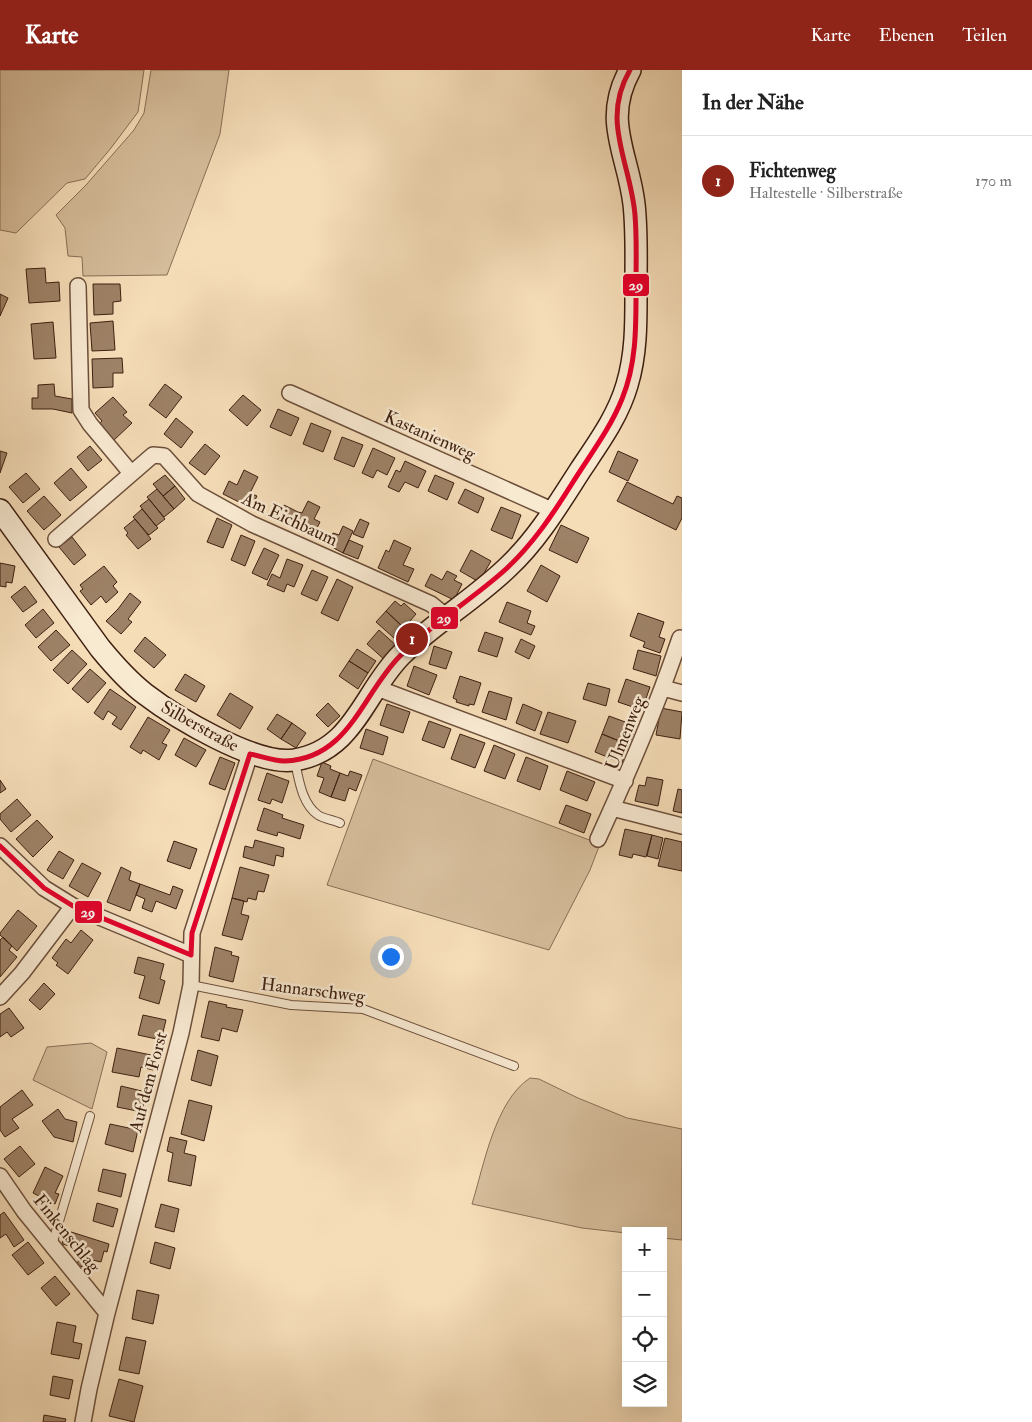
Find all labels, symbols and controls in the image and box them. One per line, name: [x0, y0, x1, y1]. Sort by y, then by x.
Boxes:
text: Karte: [25, 20, 78, 51]
text: Karte: [811, 24, 851, 47]
text: Ebenen: [879, 24, 934, 47]
text: Teilen: [962, 24, 1007, 47]
text: In der Nähe: [702, 89, 804, 116]
text: Fichtenweg: [749, 159, 836, 183]
text: 1: [715, 171, 721, 191]
text: 170 m: [975, 171, 1012, 191]
text: Haltestelle · Silberstraße: [749, 183, 903, 203]
line badge: 29: [622, 273, 650, 297]
text: 29: [629, 277, 643, 294]
street label: Kastanienweg: [381, 405, 480, 466]
street label: Am Eichbaum: [237, 487, 341, 552]
line badge: 29: [430, 606, 459, 630]
text: 29: [437, 610, 451, 627]
pin: 1: [396, 620, 428, 658]
street label: Ulmenweg: [600, 692, 651, 773]
street label: Silberstraße: [157, 696, 243, 757]
line badge: 29: [74, 900, 103, 924]
text: 29: [81, 904, 95, 921]
your location: [378, 944, 404, 970]
street label: Hannarschweg: [260, 973, 367, 1008]
street label: Auf dem Forst: [124, 1029, 173, 1136]
street label: Finkenschlag: [28, 1190, 106, 1278]
map controls: [622, 1227, 667, 1407]
button: +: [622, 1227, 667, 1272]
button: −: [622, 1272, 667, 1317]
button: locate: [622, 1317, 667, 1362]
button: layers: [622, 1362, 667, 1407]

